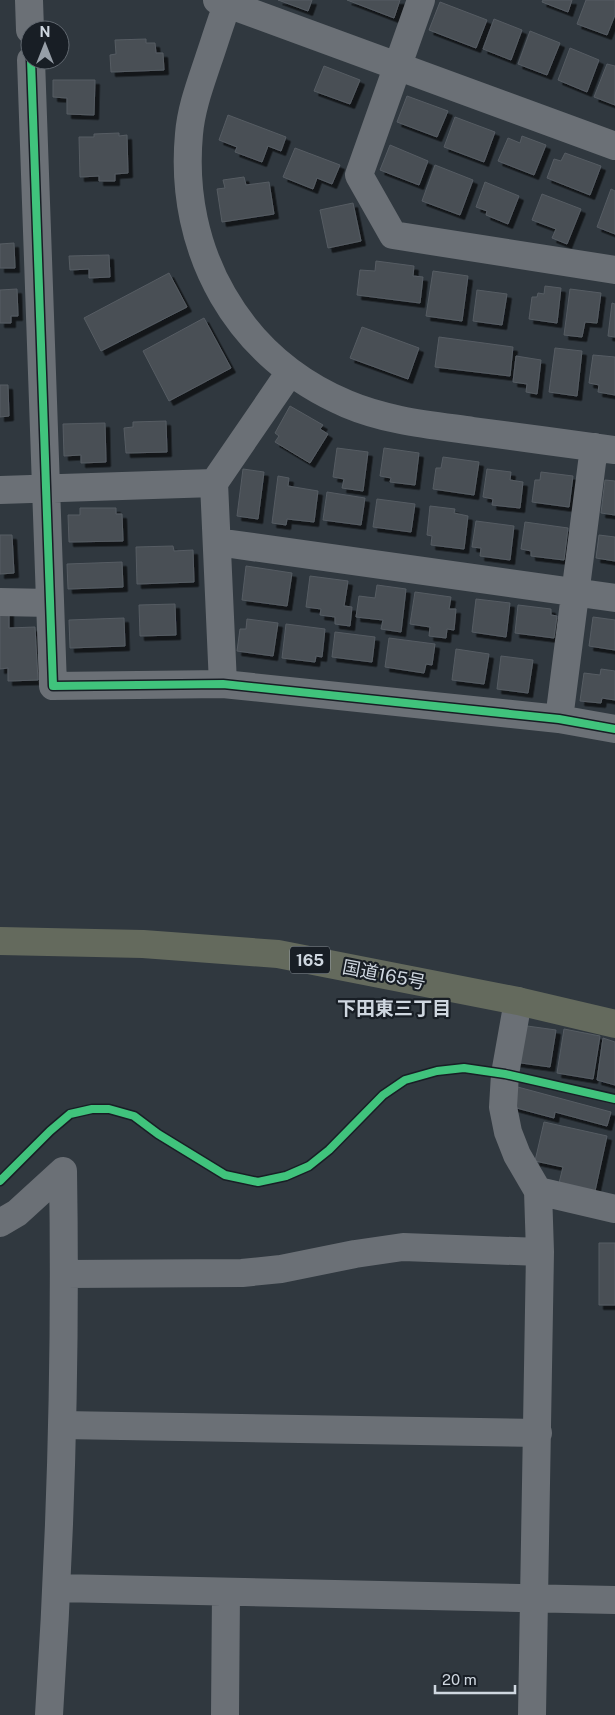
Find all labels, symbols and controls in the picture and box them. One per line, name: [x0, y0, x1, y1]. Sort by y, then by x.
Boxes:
north arrow: [20, 20, 70, 70]
text: N: [40, 24, 50, 40]
road number: 165: [290, 946, 330, 974]
street label: 国道165号: [341, 956, 427, 993]
district label: 下田東三丁目: [337, 997, 451, 1019]
scale bar: [435, 1662, 515, 1694]
text: 20 m: [442, 1671, 477, 1688]

